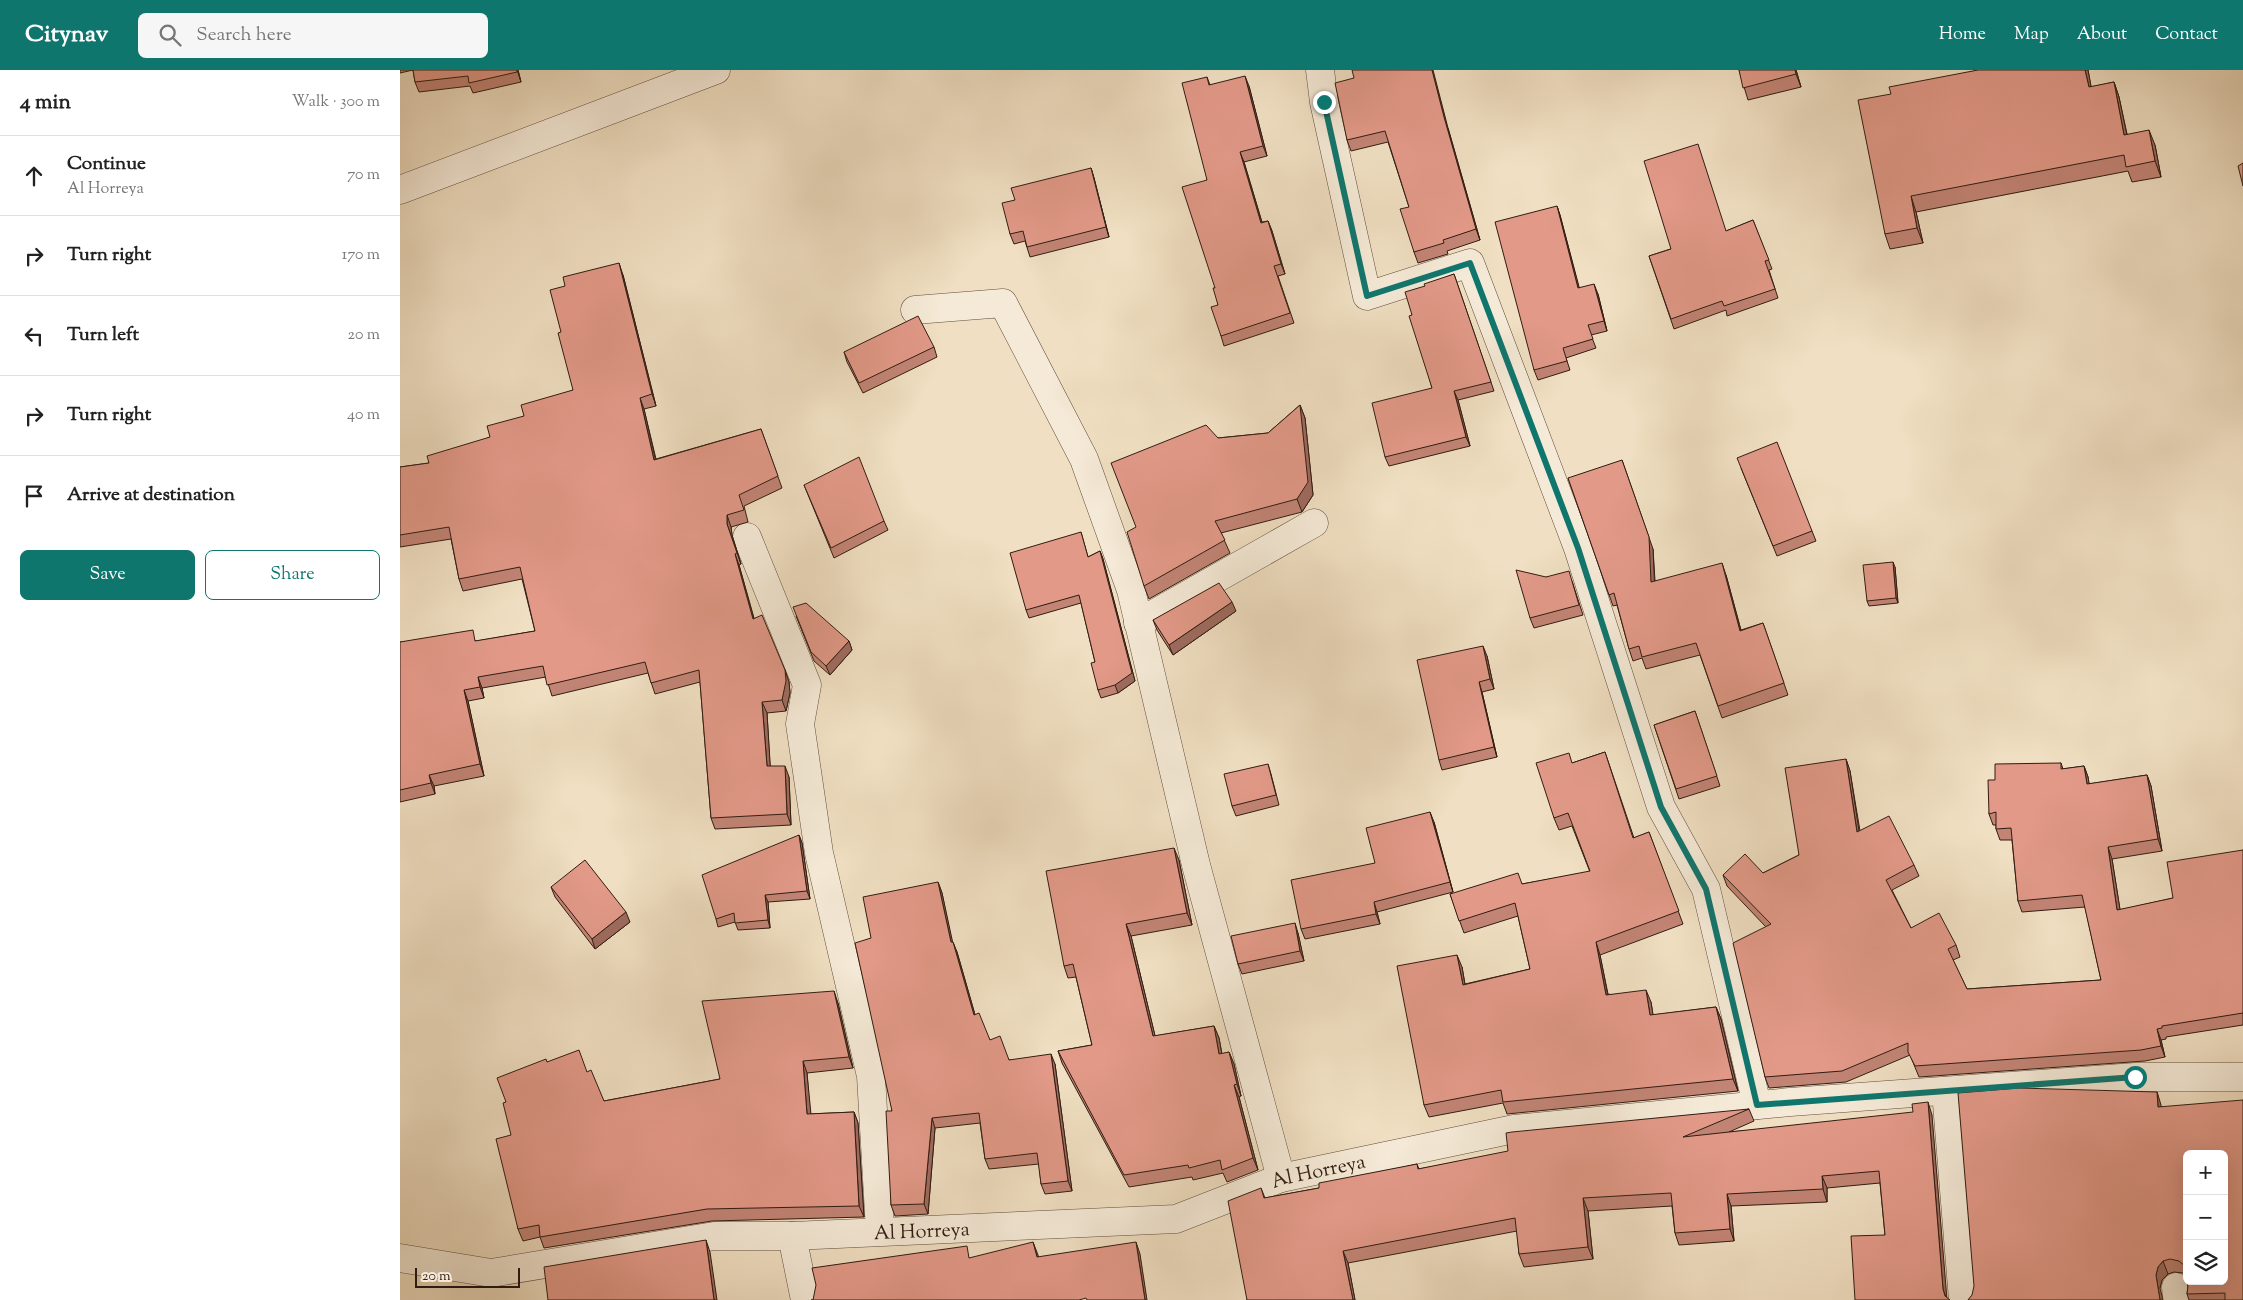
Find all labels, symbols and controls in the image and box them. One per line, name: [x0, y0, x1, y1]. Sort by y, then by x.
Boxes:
search box: [138, 13, 488, 58]
text: Citynav: [25, 18, 108, 52]
icon: search: [156, 21, 184, 49]
text: Search here: [196, 22, 292, 49]
text: Home: [1939, 22, 1986, 48]
text: Map: [2014, 22, 2049, 48]
text: About: [2077, 22, 2127, 48]
text: Contact: [2155, 22, 2218, 48]
text: 4 min: [20, 88, 71, 118]
text: Walk · 300 m: [292, 91, 380, 114]
route end: [1313, 91, 1336, 114]
text: Continue: [67, 151, 146, 178]
icon: ahead: [20, 162, 48, 190]
text: 70 m: [347, 164, 380, 187]
text: Al Horreya: [67, 178, 144, 201]
icon: right: [20, 242, 48, 270]
text: Turn right: [67, 242, 151, 269]
text: 170 m: [342, 244, 380, 267]
icon: left: [20, 322, 48, 350]
text: Turn left: [67, 322, 139, 349]
text: 20 m: [347, 324, 380, 347]
icon: right: [20, 402, 48, 430]
text: Turn right: [67, 402, 151, 429]
text: 40 m: [347, 404, 380, 427]
icon: arrive: [20, 482, 48, 510]
text: Arrive at destination: [67, 482, 235, 509]
button: Save: [20, 550, 195, 600]
button: Share: [205, 550, 380, 600]
route start: [2124, 1066, 2147, 1089]
street label: Al Horreya: [1267, 1149, 1368, 1198]
map controls: [2183, 1150, 2228, 1285]
button: +: [2183, 1150, 2228, 1195]
button: −: [2183, 1195, 2228, 1240]
street label: Al Horreya: [873, 1216, 970, 1249]
button: layers: [2183, 1240, 2228, 1285]
scale bar: [415, 1265, 520, 1288]
text: 20 m: [422, 1267, 451, 1287]

